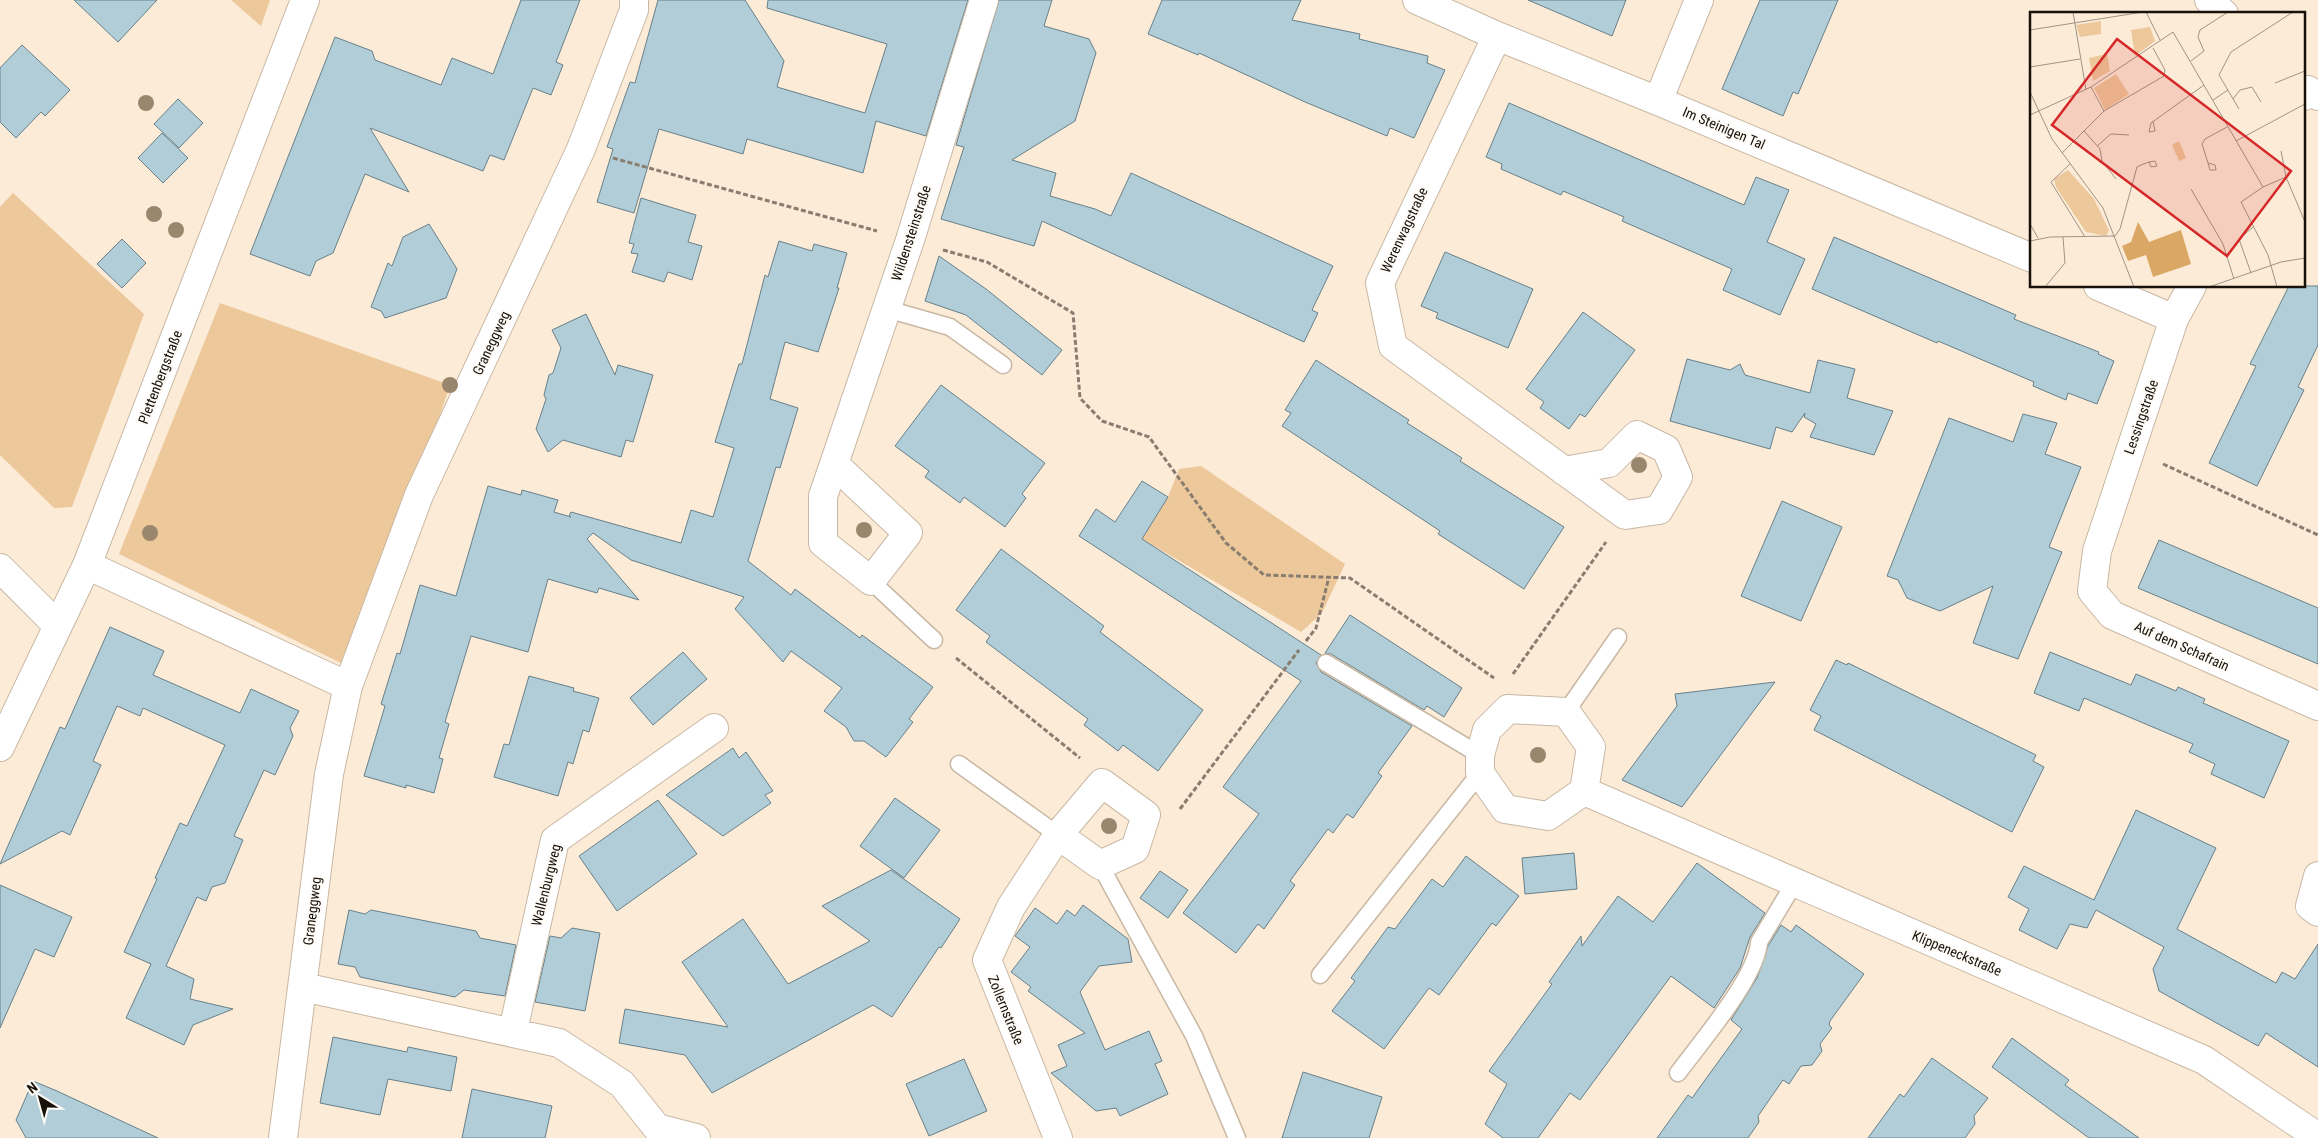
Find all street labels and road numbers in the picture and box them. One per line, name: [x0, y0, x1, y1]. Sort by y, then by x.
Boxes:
street label: Im Steinigen Tal: [1680, 103, 1768, 153]
street label: Wildensteinstraße: [888, 183, 934, 283]
street label: Werenwagstraße: [1377, 184, 1431, 275]
street label: Graneggweg: [469, 308, 513, 378]
street label: Plettenbergstraße: [135, 328, 185, 426]
street label: Lessingstraße: [2121, 377, 2161, 456]
street label: Auf dem Schafrain: [2132, 618, 2232, 674]
street label: Wallenburgweg: [528, 842, 564, 928]
street label: Graneggweg: [300, 876, 324, 946]
street label: Klippeneckstraße: [1910, 927, 2005, 979]
street label: Zollernstraße: [985, 973, 1027, 1047]

